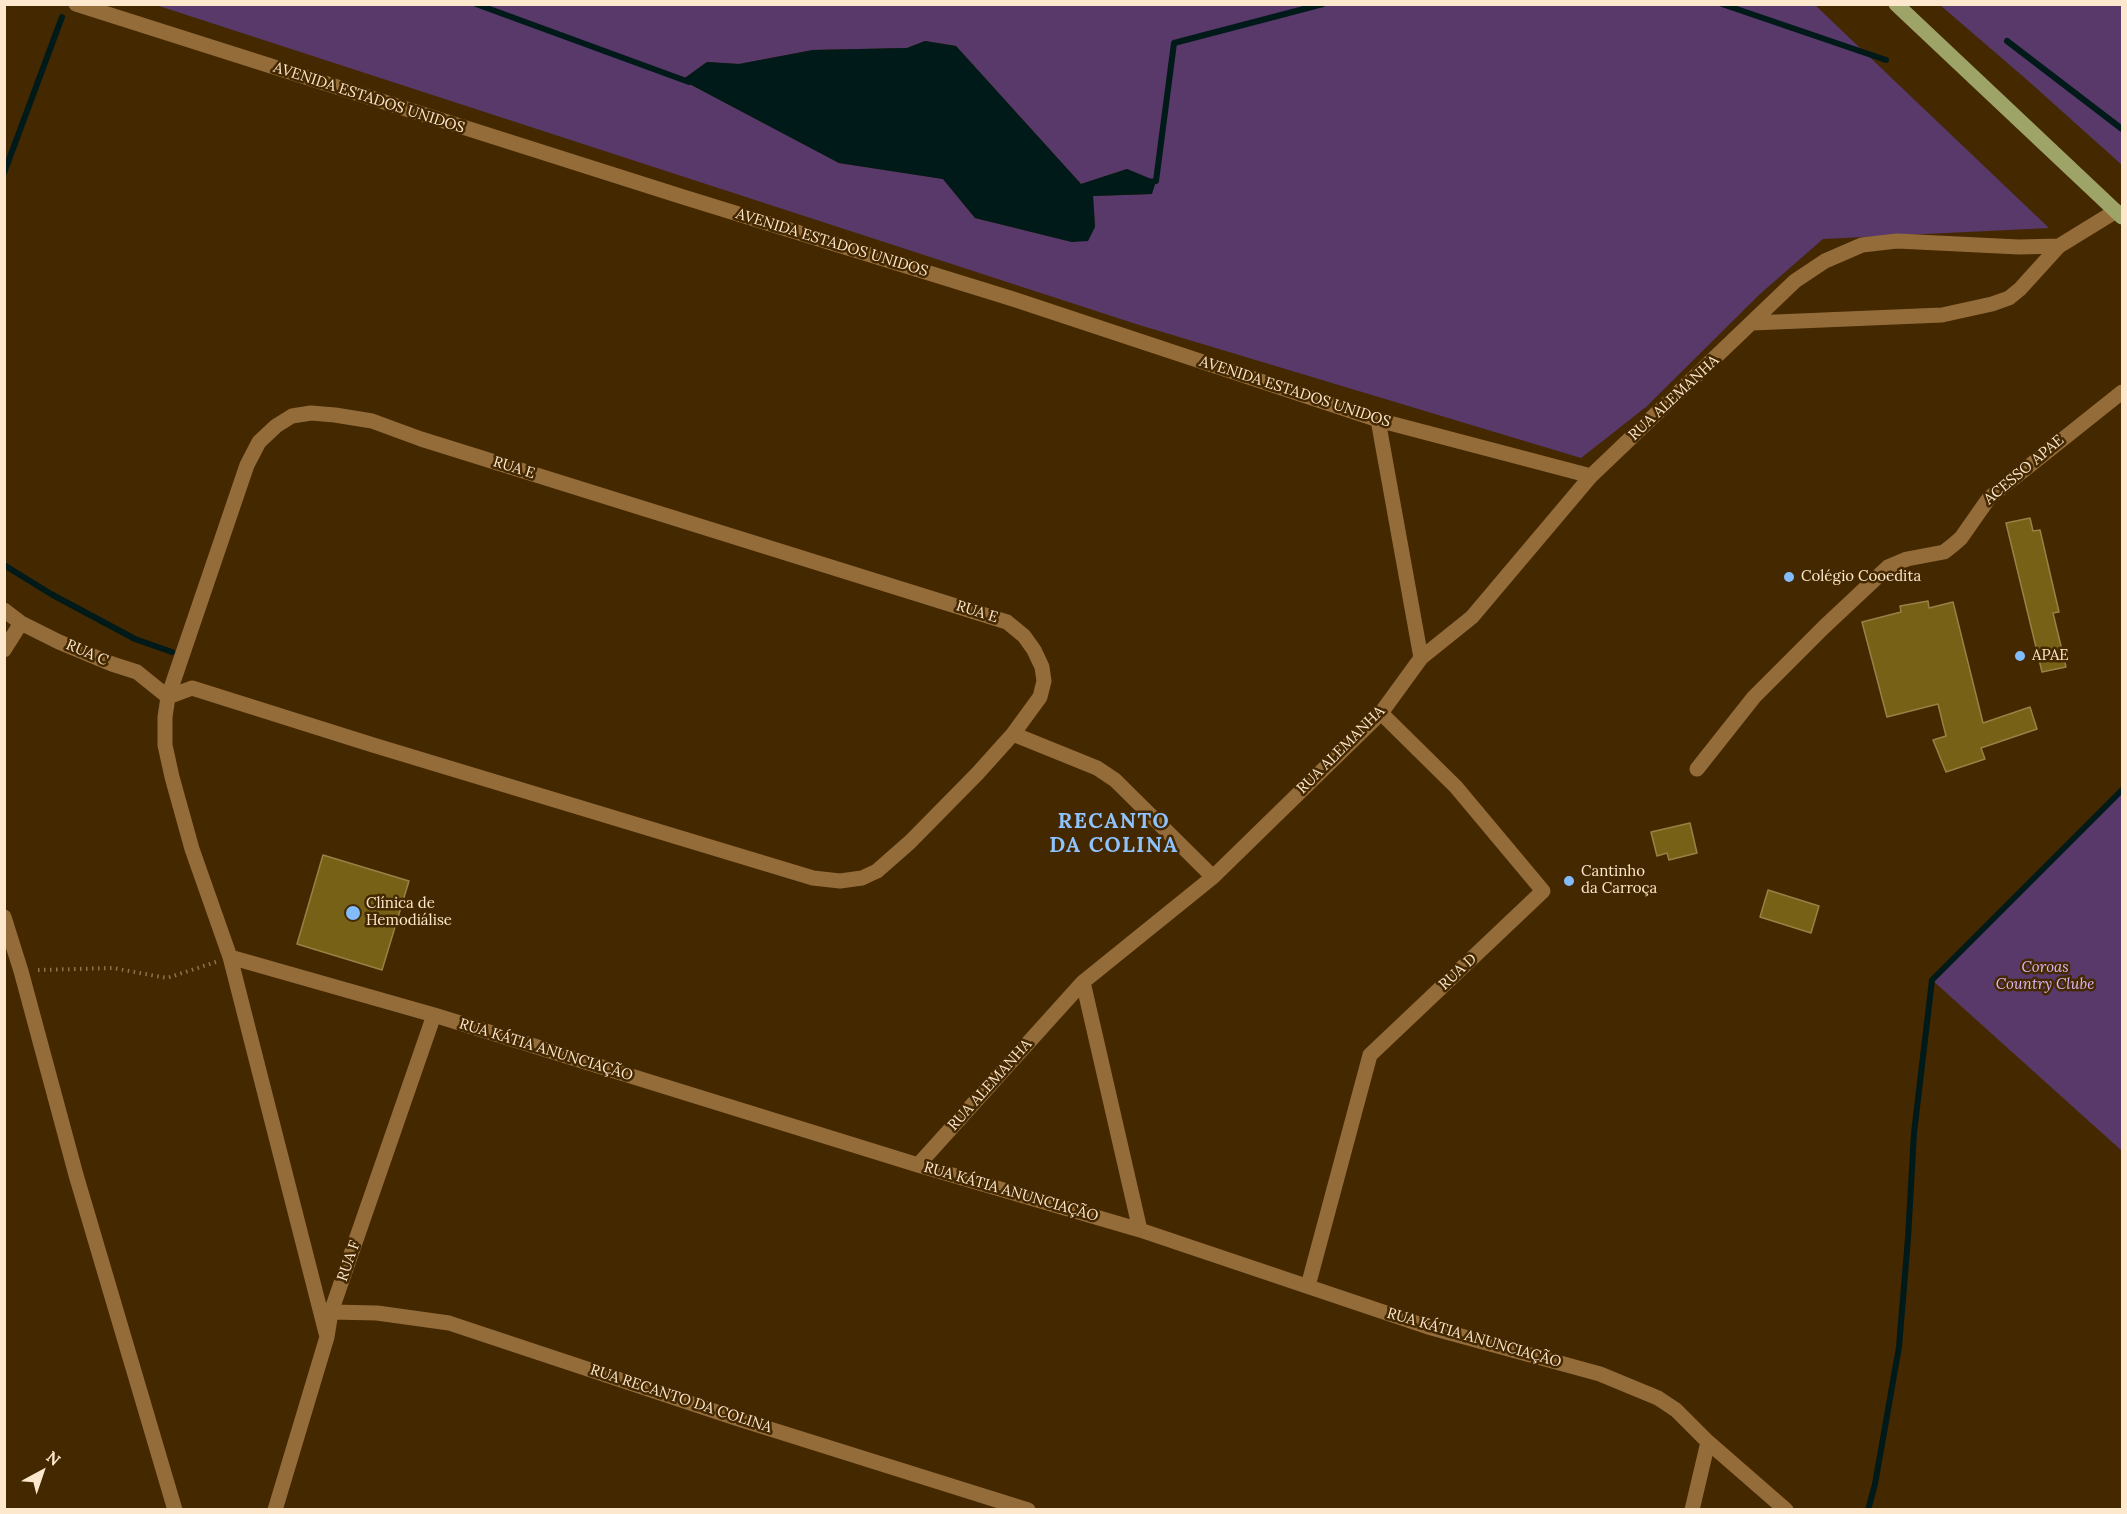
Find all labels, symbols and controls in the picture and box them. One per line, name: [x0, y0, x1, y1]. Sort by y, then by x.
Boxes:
street label: AVENIDA ESTADOS UNIDOS: [271, 59, 467, 137]
street label: AVENIDA ESTADOS UNIDOS: [734, 205, 930, 281]
street label: RUA ALEMANHA: [1625, 352, 1723, 444]
street label: AVENIDA ESTADOS UNIDOS: [1197, 353, 1393, 431]
street label: ACESSO APAE: [1980, 431, 2068, 509]
street label: RUA E: [491, 453, 537, 483]
place label: Colégio Cooedita: [1801, 568, 1921, 586]
marker: Colégio Cooedita: [1782, 570, 1796, 584]
street label: RUA E: [954, 597, 1000, 627]
street label: RUA C: [63, 636, 111, 670]
place label: APAE: [2032, 647, 2069, 665]
marker: APAE: [2013, 649, 2027, 663]
street label: RUA ALEMANHA: [1293, 702, 1389, 798]
district label: RECANTO DA COLINA: [1049, 809, 1179, 859]
place label: Cantinho da Carroça: [1581, 863, 1657, 898]
marker: Cantinho da Carroça: [1562, 874, 1576, 888]
place label: Clínica de Hemodiálise: [366, 895, 452, 930]
marker: Clínica de Hemodiálise: [344, 904, 362, 922]
street label: RUA D: [1435, 950, 1481, 994]
park label: Coroas Country Clube: [1996, 959, 2094, 994]
street label: RUA KÁTIA ANUNCIAÇÃO: [457, 1015, 635, 1085]
street label: RUA ALEMANHA: [944, 1036, 1036, 1134]
street label: RUA KÁTIA ANUNCIAÇÃO: [922, 1158, 1100, 1226]
street label: RUA F: [334, 1238, 364, 1284]
street label: RUA KÁTIA ANUNCIAÇÃO: [1385, 1304, 1563, 1372]
street label: RUA RECANTO DA COLINA: [588, 1361, 774, 1437]
north arrow: [12, 1442, 72, 1502]
text: N: [42, 1447, 65, 1470]

